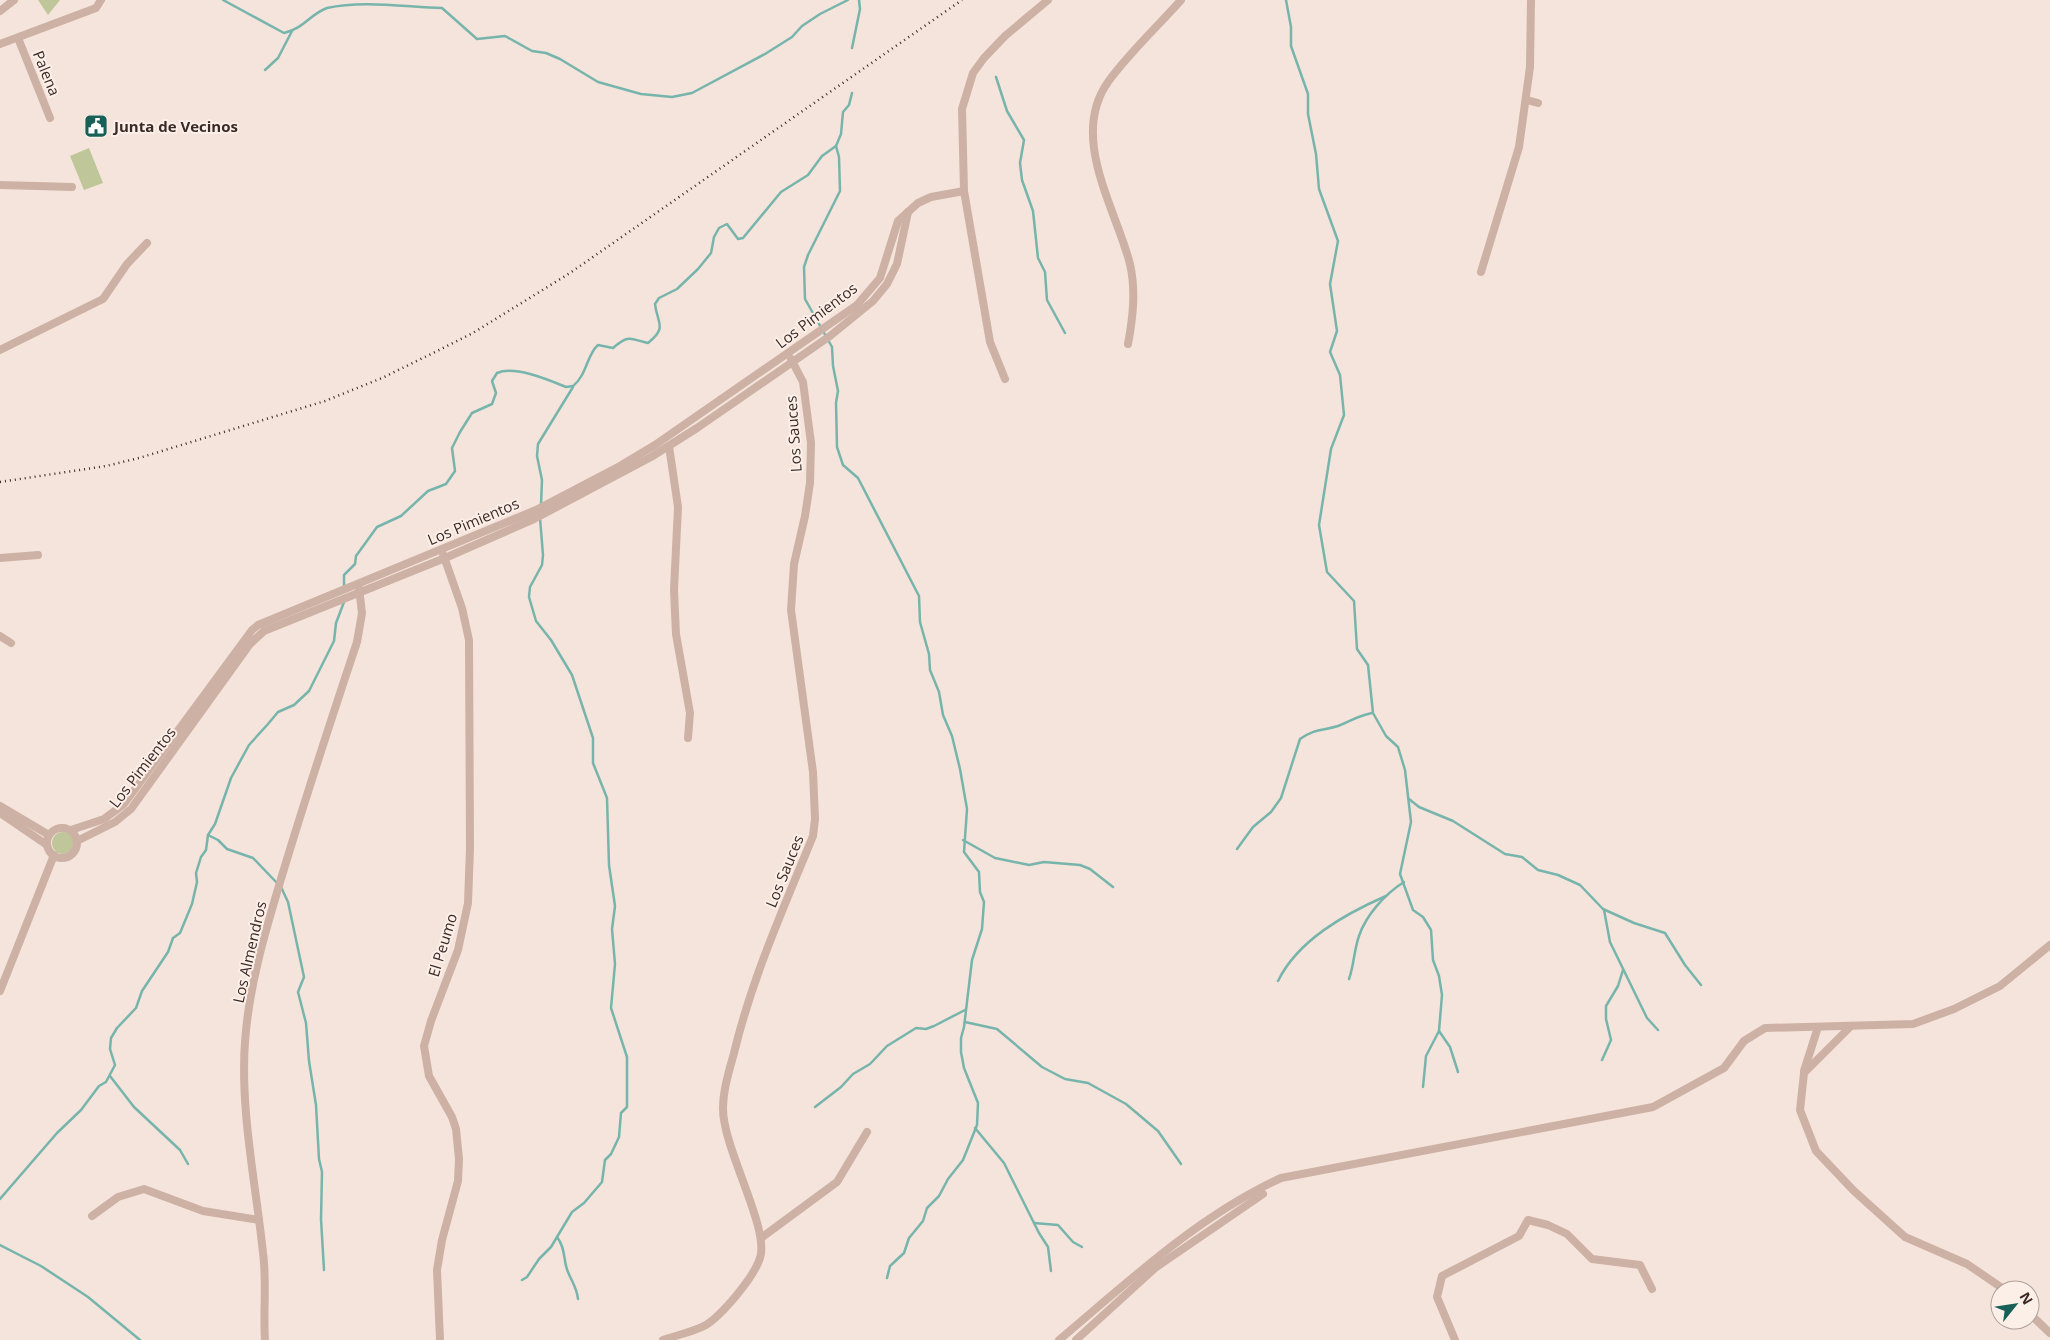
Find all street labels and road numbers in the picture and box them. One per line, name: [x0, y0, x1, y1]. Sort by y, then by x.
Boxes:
street label: Palena: [29, 47, 65, 99]
street label: Los Pimientos: [771, 278, 861, 352]
street label: Los Sauces: [780, 395, 806, 473]
street label: Los Pimientos: [424, 493, 522, 549]
street label: Los Pimientos: [104, 722, 180, 812]
street label: Los Sauces: [760, 832, 808, 910]
street label: Los Almendros: [228, 899, 270, 1005]
street label: El Peumo: [423, 911, 461, 979]

